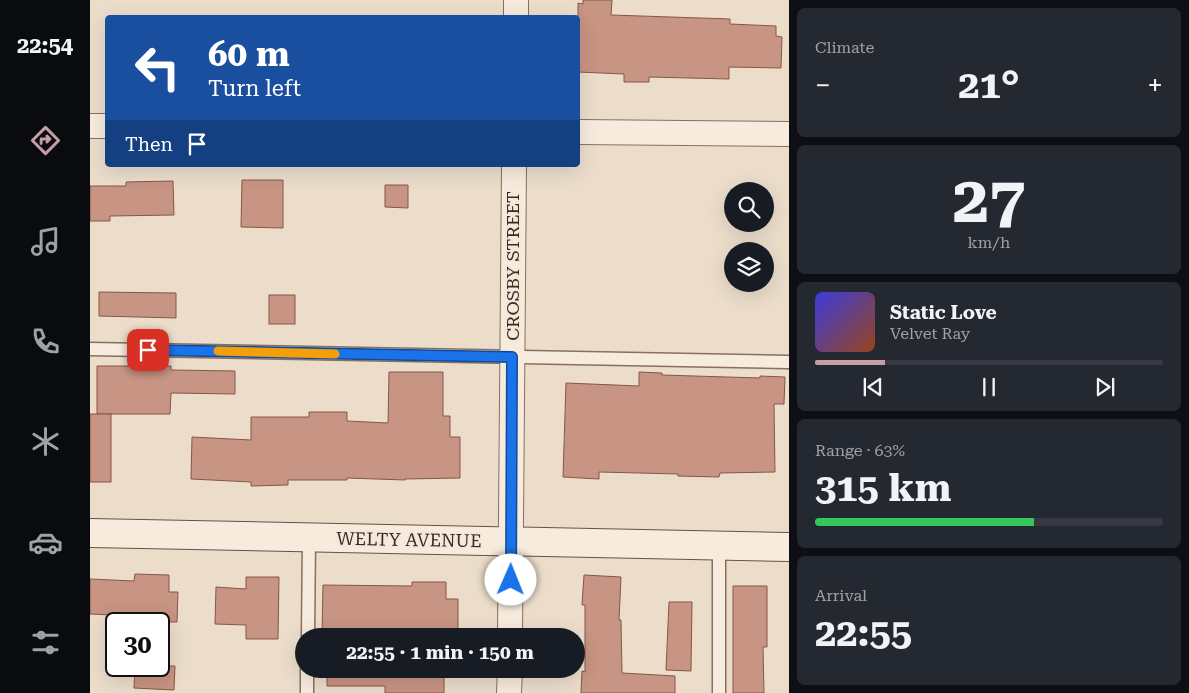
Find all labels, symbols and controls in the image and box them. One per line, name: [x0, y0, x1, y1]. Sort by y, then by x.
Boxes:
text: 22:54: [17, 33, 73, 58]
text: 60 m: [208, 34, 290, 75]
icon: left: [125, 35, 190, 100]
text: Climate: [815, 38, 874, 57]
text: 21°: [958, 63, 1020, 107]
text: −: [815, 69, 831, 102]
text: +: [1147, 69, 1163, 102]
text: Turn left: [208, 76, 301, 101]
icon: directions: [28, 123, 63, 158]
icon: arrive: [183, 130, 211, 158]
text: Then: [125, 133, 173, 156]
text: 27: [953, 162, 1025, 238]
map controls: [724, 182, 774, 292]
button: search: [724, 182, 774, 232]
street label: CROSBY STREET: [502, 191, 523, 341]
icon: music: [28, 224, 63, 259]
text: km/h: [968, 233, 1010, 252]
button: layers: [724, 242, 774, 292]
text: Static Love: [890, 301, 997, 324]
icon: phone: [28, 324, 63, 359]
text: Velvet Ray: [890, 324, 970, 343]
pin: [127, 329, 169, 371]
icon: arrive: [134, 336, 162, 364]
icon: previous: [859, 373, 887, 401]
icon: pause: [975, 373, 1003, 401]
icon: next: [1091, 373, 1119, 401]
icon: climate: [28, 424, 63, 459]
text: Range · 63%: [815, 441, 905, 460]
text: 315 km: [815, 466, 951, 510]
icon: car: [28, 525, 63, 560]
street label: WELTY AVENUE: [336, 528, 482, 551]
position arrow: [484, 553, 536, 605]
text: Arrival: [815, 586, 867, 605]
text: 22:55: [815, 611, 912, 655]
speed limit sign: 30: [105, 612, 170, 677]
icon: filters: [28, 625, 63, 660]
text: 22:55 · 1 min · 150 m: [346, 641, 534, 664]

